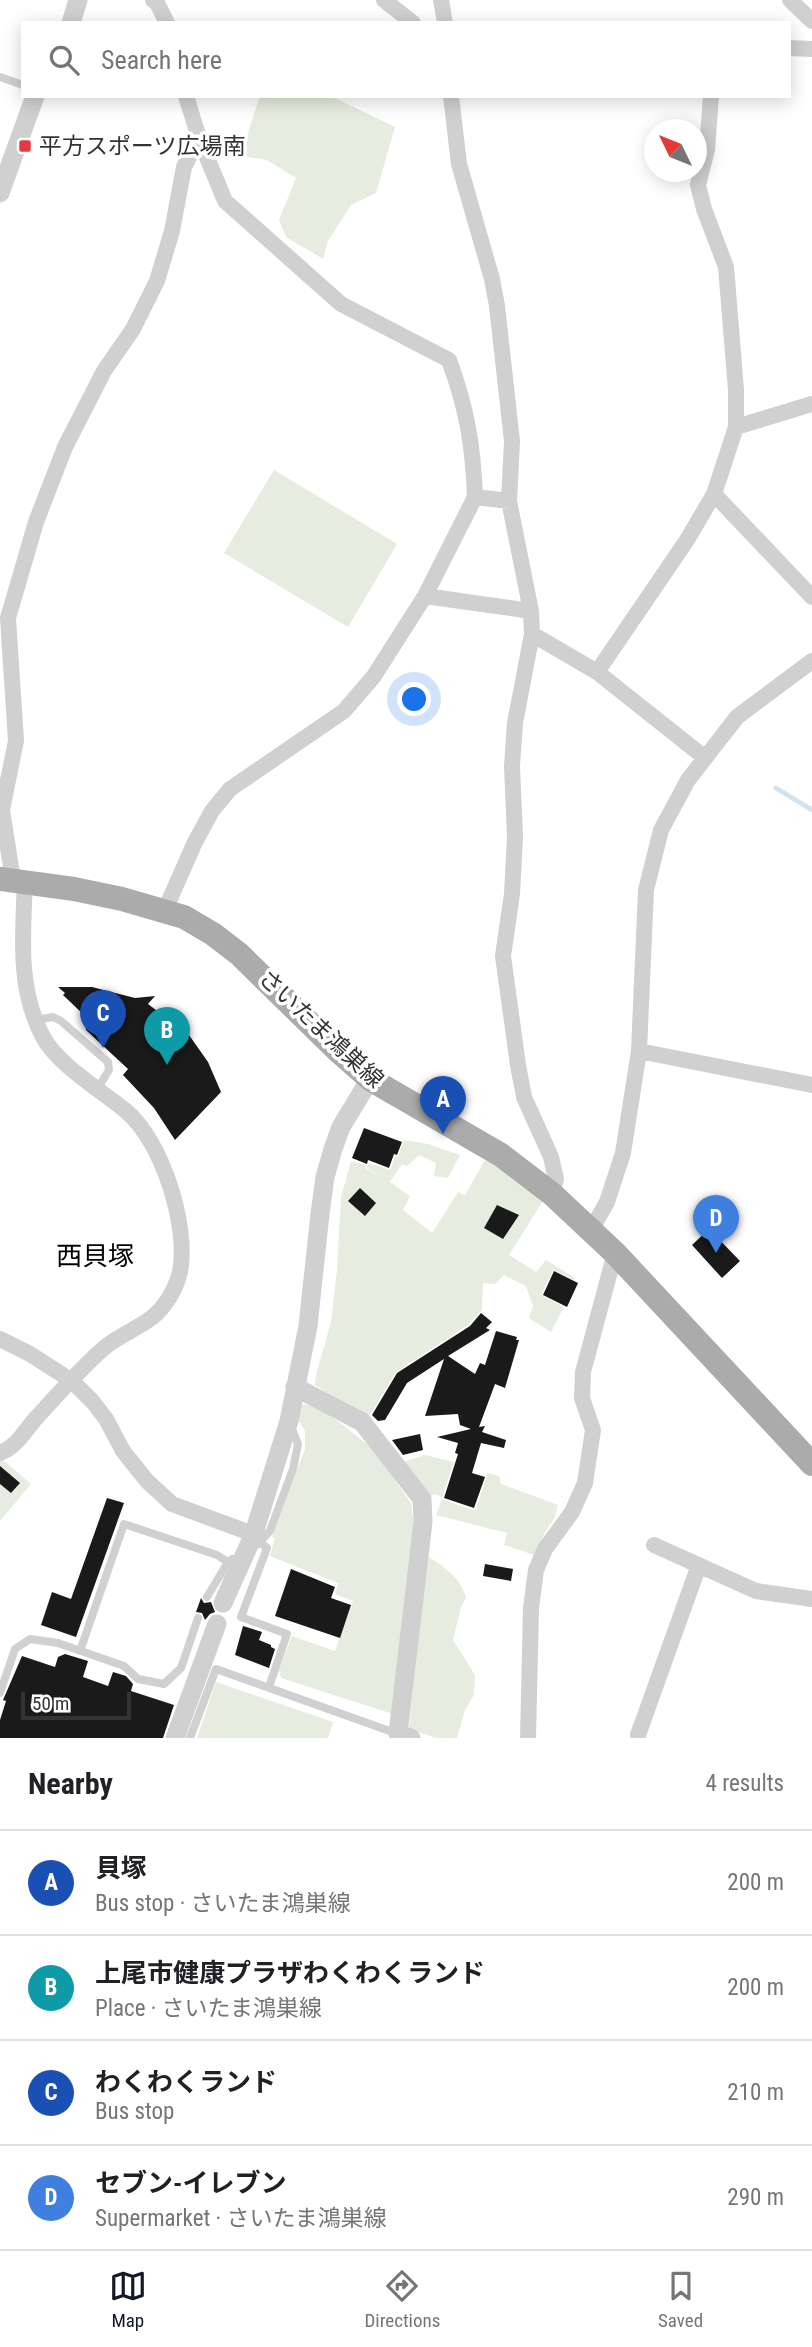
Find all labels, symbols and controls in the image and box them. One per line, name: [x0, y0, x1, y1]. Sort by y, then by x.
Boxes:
search box: [21, 21, 791, 98]
icon: search: [45, 41, 83, 79]
text: Search here: [101, 45, 222, 75]
north arrow: [644, 119, 707, 182]
place label: 平方スポーツ広場南: [39, 133, 246, 160]
marker: 平方スポーツ広場南: [17, 138, 33, 154]
your location: [397, 682, 431, 716]
street label: さいたま鴻巣線: [253, 964, 389, 1094]
pin: C: [80, 990, 126, 1048]
pin: B: [144, 1007, 190, 1065]
pin: A: [420, 1076, 466, 1134]
pin: D: [693, 1195, 739, 1253]
district label: 西貝塚: [56, 1241, 134, 1271]
scale bar: [21, 1689, 131, 1721]
text: 50 m: [32, 1692, 69, 1715]
text: Nearby: [28, 1766, 113, 1801]
text: 4 results: [706, 1770, 784, 1797]
text: 貝塚: [95, 1853, 147, 1883]
text: A: [44, 1869, 58, 1896]
text: 200 m: [727, 1869, 784, 1896]
text: Bus stop · さいたま鴻巣線: [95, 1890, 351, 1917]
text: 上尾市健康プラザわくわくランド: [95, 1958, 485, 1988]
text: B: [45, 1974, 57, 2001]
text: 200 m: [727, 1974, 784, 2001]
text: Place · さいたま鴻巣線: [95, 1995, 322, 2022]
text: わくわくランド: [95, 2067, 277, 2097]
text: C: [44, 2079, 58, 2106]
text: 210 m: [727, 2079, 784, 2106]
text: Bus stop: [95, 2098, 174, 2125]
text: セブン-イレブン: [95, 2168, 286, 2198]
text: D: [45, 2184, 58, 2211]
text: 290 m: [727, 2184, 784, 2211]
text: Supermarket · さいたま鴻巣線: [95, 2205, 387, 2232]
tab: Map: [109, 2267, 147, 2332]
tab: Directions: [364, 2267, 440, 2332]
tab: Saved: [658, 2267, 703, 2332]

